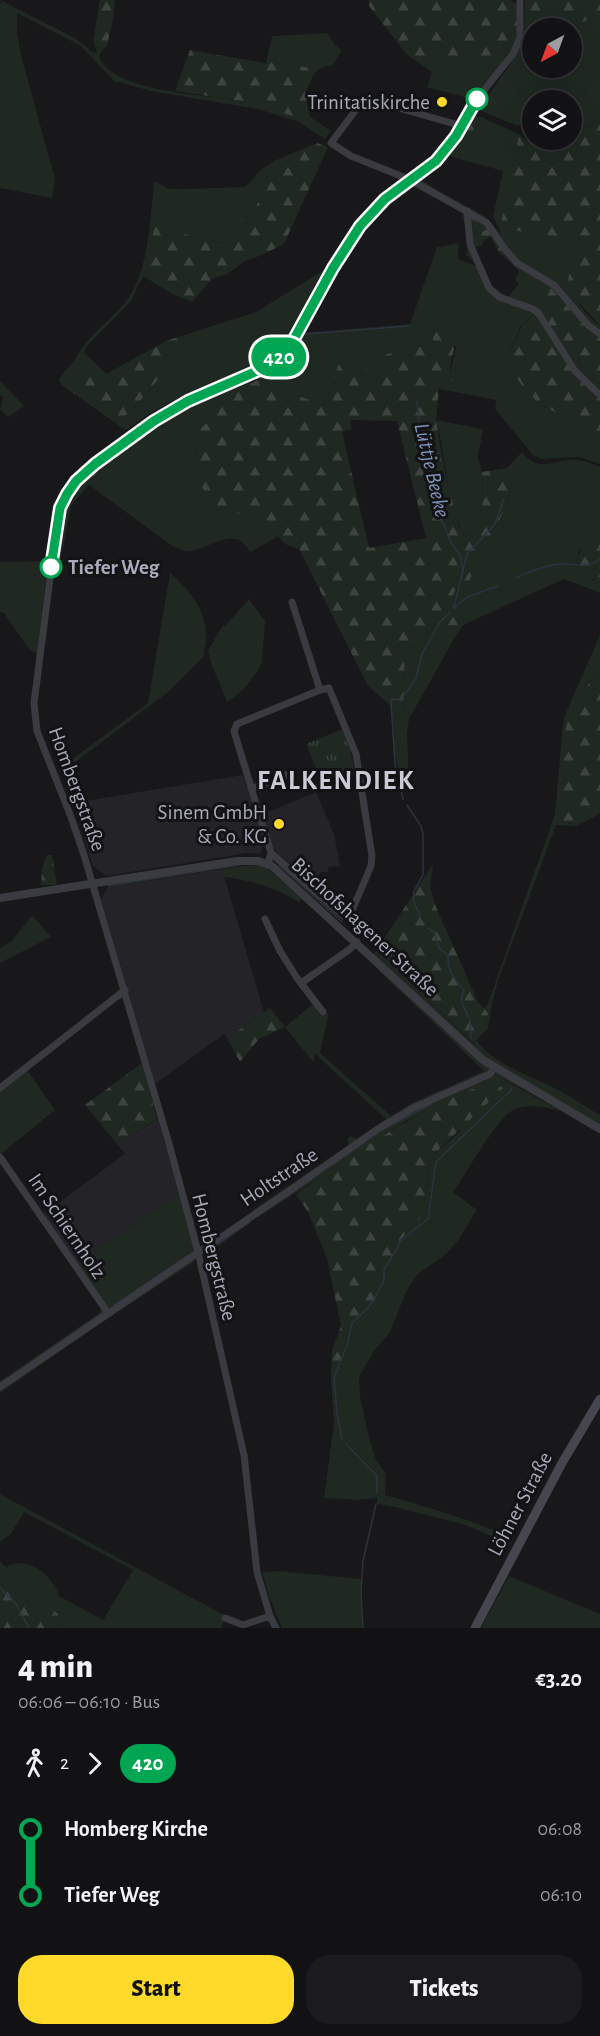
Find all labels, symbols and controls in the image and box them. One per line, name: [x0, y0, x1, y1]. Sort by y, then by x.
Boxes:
north arrow: [522, 18, 582, 78]
map controls: [522, 18, 582, 150]
unlabelled marker: [466, 88, 488, 110]
button: layers: [522, 90, 582, 150]
place label: Trinitatiskirche: [307, 92, 430, 113]
marker: Trinitatiskirche: [435, 95, 449, 109]
line badge: 420: [244, 338, 314, 376]
text: 420: [263, 347, 295, 368]
water label: Lüttje Beeke: [410, 421, 454, 519]
marker: Tiefer Weg: [40, 556, 62, 578]
place label: Tiefer Weg: [68, 557, 160, 578]
street label: Hombergstraße: [45, 724, 109, 854]
district label: FALKENDIEK: [257, 767, 415, 794]
place label: Sinem GmbH & Co. KG: [158, 802, 267, 847]
marker: Sinem GmbH & Co. KG: [272, 817, 286, 831]
street label: Bischofshagener Straße: [287, 854, 443, 1000]
street label: Holtstraße: [237, 1144, 321, 1210]
street label: Im Schiernholz: [24, 1170, 110, 1282]
street label: Hombergstraße: [188, 1191, 240, 1323]
street label: Löhner Straße: [484, 1449, 556, 1559]
text: 4 min: [18, 1651, 93, 1684]
text: €3.20: [535, 1668, 582, 1690]
text: 06:06 – 06:10 · Bus: [18, 1692, 160, 1712]
icon: walk: [18, 1747, 51, 1780]
icon: forward: [78, 1747, 111, 1780]
text: 2: [60, 1753, 69, 1773]
text: 420: [132, 1753, 164, 1774]
text: Homberg Kirche: [64, 1818, 208, 1840]
text: 06:08: [537, 1819, 582, 1839]
text: Tiefer Weg: [64, 1884, 160, 1906]
text: 06:10: [540, 1885, 582, 1905]
button: Start: [18, 1955, 294, 2024]
button: Tickets: [306, 1955, 582, 2024]

